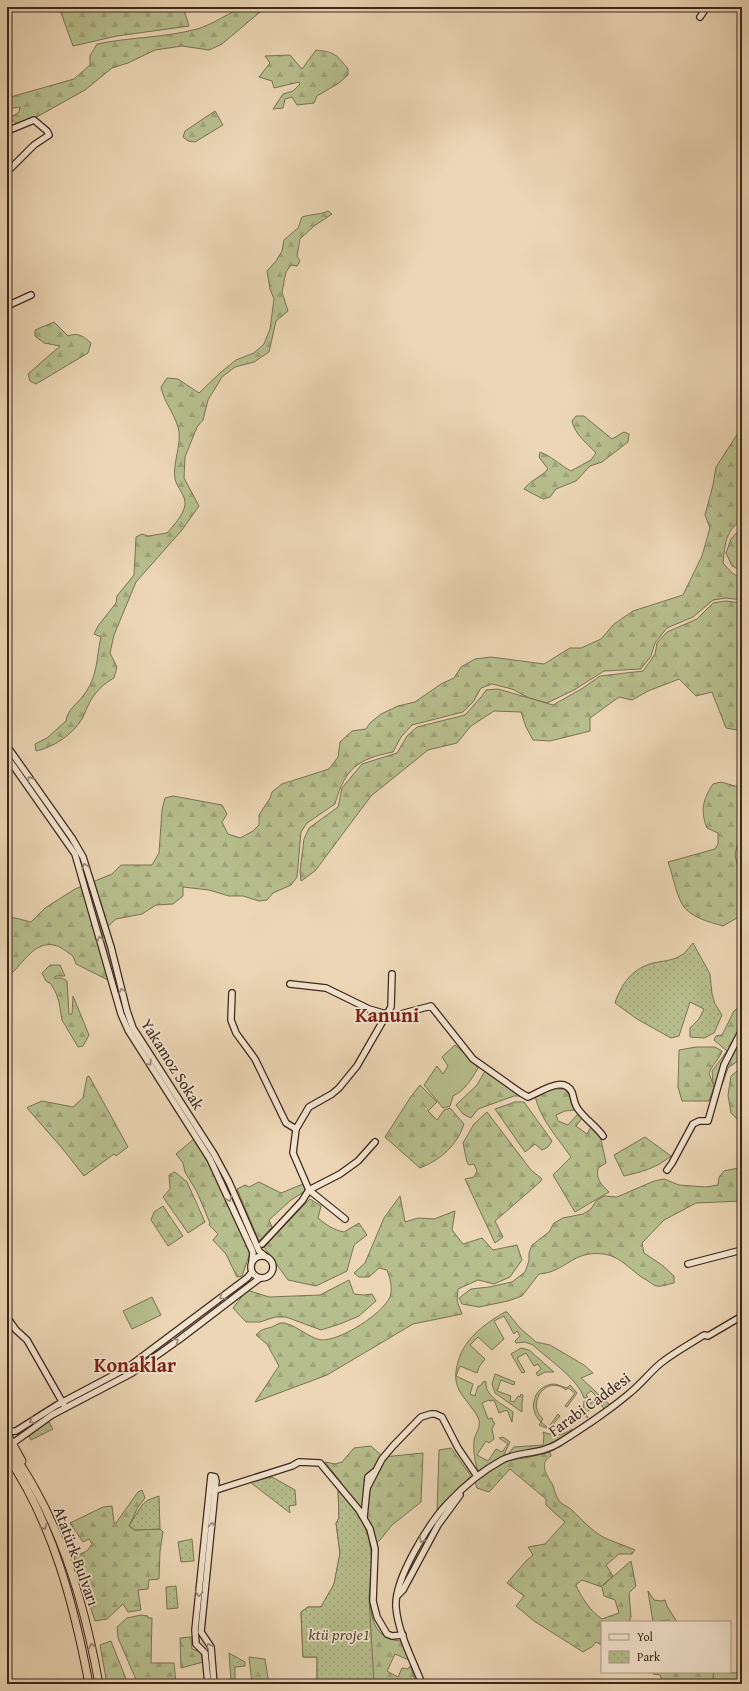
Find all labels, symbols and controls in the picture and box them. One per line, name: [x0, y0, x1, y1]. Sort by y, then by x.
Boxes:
one-way arrow: [28, 776, 35, 783]
one-way arrow: [82, 863, 90, 870]
one-way arrow: [96, 936, 105, 943]
one-way arrow: [118, 988, 127, 995]
district label: Kanuni: [355, 1000, 419, 1029]
street label: Yakamoz Sokak: [135, 1014, 211, 1115]
one-way arrow: [144, 1059, 151, 1066]
one-way arrow: [224, 1194, 232, 1202]
one-way arrow: [219, 1292, 226, 1299]
one-way arrow: [172, 1339, 179, 1346]
district label: Konaklar: [94, 1350, 176, 1379]
street label: Farabi Caddesi: [543, 1366, 636, 1442]
one-way arrow: [29, 1417, 36, 1424]
street label: Atatürk Bulvarı: [48, 1503, 106, 1609]
one-way arrow: [208, 1522, 217, 1528]
one-way arrow: [40, 1524, 48, 1531]
one-way arrow: [419, 1536, 427, 1543]
one-way arrow: [194, 1591, 203, 1597]
legend: [601, 1621, 731, 1673]
park label: ktü proje1: [308, 1622, 370, 1646]
text: Yol: [637, 1628, 654, 1645]
one-way arrow: [88, 1643, 97, 1649]
one-way arrow: [206, 1643, 214, 1650]
text: Park: [637, 1648, 661, 1665]

